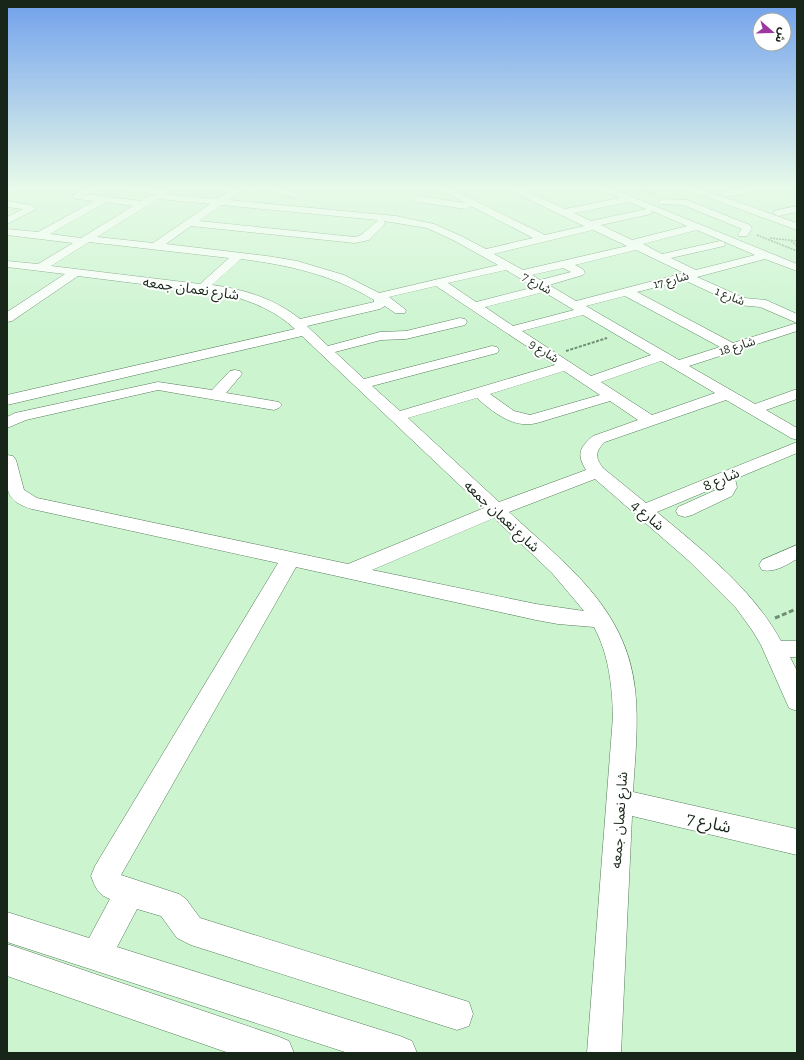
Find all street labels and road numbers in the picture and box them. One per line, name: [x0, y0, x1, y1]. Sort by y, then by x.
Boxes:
street label: شارع 7: [519, 269, 554, 299]
street label: شارع 17: [652, 269, 691, 293]
street label: شارع نعمان جمعه: [141, 273, 240, 306]
street label: شارع 1: [712, 284, 747, 310]
street label: شارع 18: [717, 334, 757, 360]
street label: شارع 9: [525, 336, 561, 367]
street label: شارع 8: [700, 464, 743, 497]
street label: شارع نعمان جمعه: [459, 477, 543, 557]
street label: شارع 4: [626, 496, 668, 536]
street label: شارع نعمان جمعه: [608, 771, 633, 869]
street label: شارع 7: [684, 807, 733, 840]

